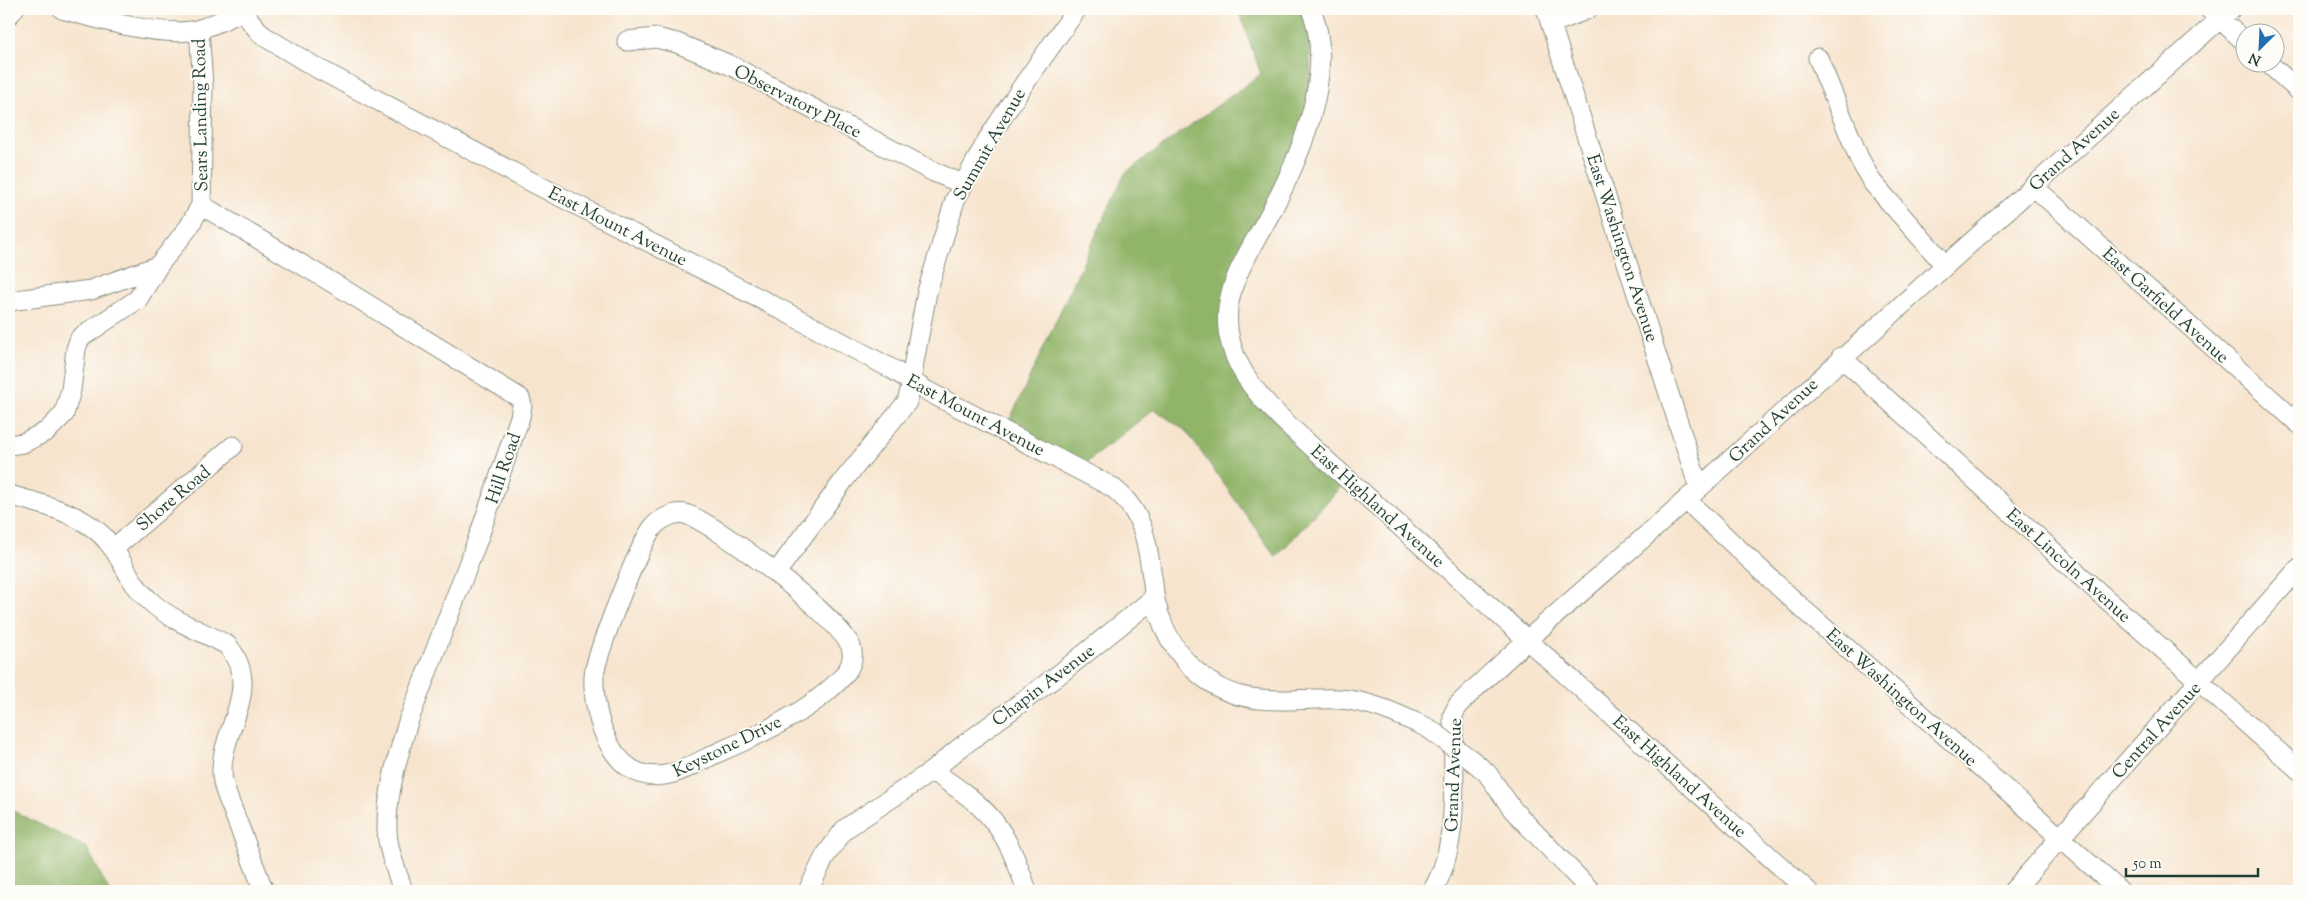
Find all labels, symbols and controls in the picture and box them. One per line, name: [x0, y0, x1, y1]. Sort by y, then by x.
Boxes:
north arrow: [2236, 22, 2286, 72]
street label: Sears Landing Road: [188, 38, 216, 192]
text: N: [2246, 47, 2265, 69]
street label: Observatory Place: [729, 59, 865, 146]
street label: Summit Avenue: [948, 84, 1033, 206]
street label: Grand Avenue: [2024, 103, 2127, 198]
street label: East Washington Avenue: [1578, 151, 1664, 346]
street label: East Mount Avenue: [543, 181, 691, 274]
street label: East Garfield Avenue: [2095, 242, 2234, 371]
street label: East Mount Avenue: [901, 369, 1049, 464]
street label: Grand Avenue: [1724, 373, 1825, 470]
street label: Hill Road: [481, 430, 529, 508]
street label: East Highland Avenue: [1304, 440, 1450, 575]
street label: Shore Road: [131, 461, 217, 539]
street label: East Lincoln Avenue: [1999, 503, 2136, 630]
street label: East Washington Avenue: [1819, 623, 1982, 774]
street label: Chapin Avenue: [987, 639, 1101, 734]
street label: Central Avenue: [2107, 677, 2208, 786]
street label: Keystone Drive: [669, 710, 787, 785]
street label: East Highland Avenue: [1606, 710, 1752, 845]
street label: Grand Avenue: [1440, 717, 1470, 833]
scale bar: [2126, 845, 2258, 877]
text: 50 m: [2132, 854, 2162, 875]

